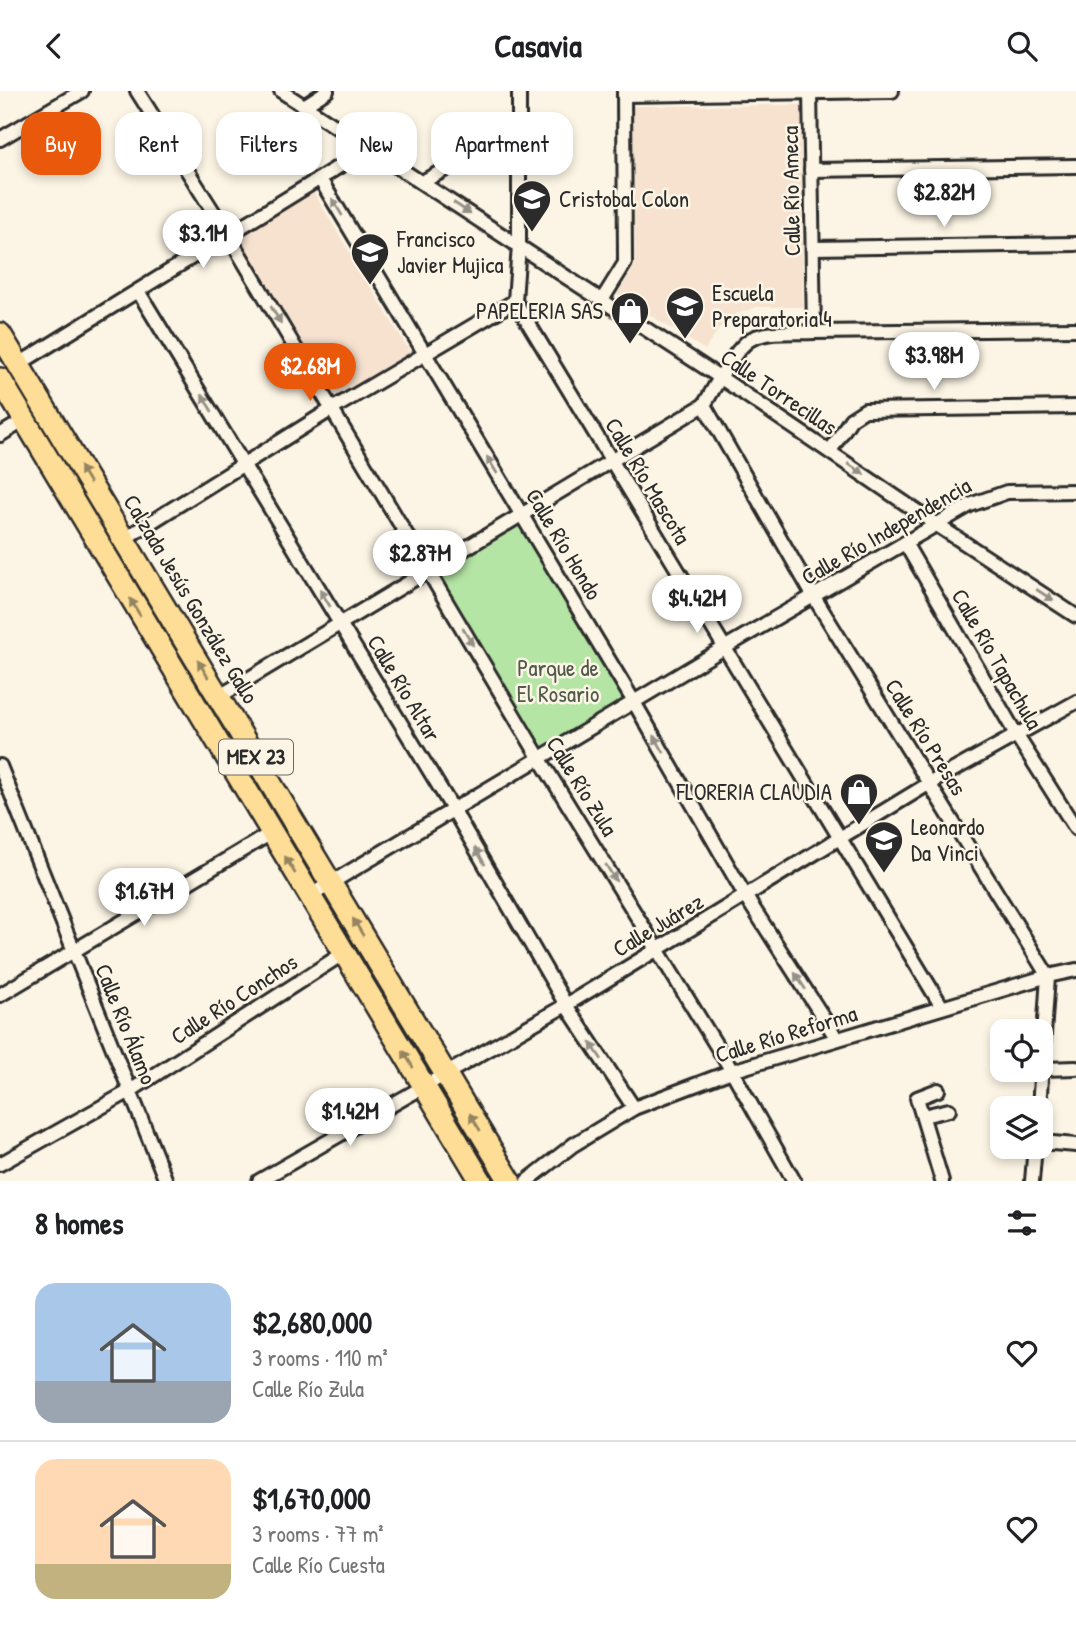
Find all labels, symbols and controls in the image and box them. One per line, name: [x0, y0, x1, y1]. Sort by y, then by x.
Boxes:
text: Casavia: [494, 24, 582, 67]
icon: back: [35, 27, 73, 65]
icon: search: [1003, 27, 1041, 65]
chip: Buy: [21, 112, 101, 175]
chip: Rent: [115, 112, 202, 175]
chip: Filters: [216, 112, 322, 175]
chip: New: [336, 112, 417, 175]
chip: Apartment: [431, 112, 573, 175]
street label: Calle Río Ameca: [774, 126, 807, 256]
pin: $2.82M: [887, 169, 1001, 229]
text: $2.82M: [913, 176, 975, 207]
school or university icon: Cristobal Colon: [511, 178, 553, 233]
place label: Cristobal Colon: [559, 183, 689, 214]
one-way arrow: [330, 197, 343, 216]
one-way arrow: [452, 201, 471, 214]
pin: $3.1M: [154, 211, 252, 270]
text: $3.1M: [179, 217, 227, 248]
place label: Francisco Javier Mujica: [396, 223, 504, 280]
school or university icon: Francisco Javier Mujica: [349, 231, 391, 286]
place label: Escuela Preparatoria 4: [712, 277, 832, 334]
school or university icon: Escuela Preparatoria 4: [664, 285, 706, 340]
shop icon: PAPELERIA SAS: [609, 290, 651, 345]
place label: PAPELERIA SAS: [476, 295, 603, 326]
one-way arrow: [270, 306, 282, 325]
pin: $3.98M: [877, 333, 991, 392]
text: $3.98M: [905, 339, 963, 370]
street label: Calle Torrecillas: [715, 341, 844, 442]
pin: $2.68M: [253, 343, 367, 403]
text: $2.68M: [280, 350, 340, 381]
one-way arrow: [200, 394, 213, 413]
street label: Calle Río Mascota: [598, 412, 698, 550]
one-way arrow: [485, 455, 498, 474]
one-way arrow: [846, 462, 865, 475]
one-way arrow: [79, 465, 91, 484]
street label: Calle Río Independencia: [795, 469, 976, 592]
street label: Calle Río Hondo: [519, 482, 610, 605]
street label: Calzada Jesús González Gallo: [117, 488, 266, 709]
pin: $2.87M: [363, 531, 477, 590]
text: $2.87M: [389, 537, 451, 568]
pin: $4.42M: [640, 575, 754, 635]
text: $4.42M: [668, 582, 726, 613]
street label: Calle Río Tapachula: [945, 583, 1050, 735]
one-way arrow: [318, 588, 331, 607]
one-way arrow: [1035, 589, 1054, 602]
one-way arrow: [129, 598, 141, 617]
one-way arrow: [461, 628, 474, 647]
street label: Calle Río Altar: [360, 629, 448, 747]
park label: Parque de El Rosario: [517, 652, 599, 709]
one-way arrow: [197, 660, 210, 679]
street label: Calle Río Presas: [878, 673, 975, 801]
street label: Calle Río Zula: [540, 730, 625, 841]
one-way arrow: [653, 734, 665, 754]
road number: MEX 23: [219, 739, 293, 775]
shop icon: FLORERIA CLAUDIA: [838, 771, 880, 826]
place label: FLORERIA CLAUDIA: [675, 776, 832, 807]
place label: Leonardo Da Vinci: [911, 811, 985, 868]
school or university icon: Leonardo Da Vinci: [863, 819, 905, 874]
one-way arrow: [474, 846, 486, 865]
one-way arrow: [284, 855, 297, 875]
one-way arrow: [605, 864, 618, 883]
pin: $1.67M: [87, 869, 201, 928]
text: $1.67M: [114, 875, 174, 906]
street label: Calle Juárez: [607, 885, 709, 964]
one-way arrow: [352, 918, 365, 937]
street label: Calle Río Conchos: [164, 946, 303, 1051]
street label: Calle Río Álamo: [88, 959, 165, 1089]
one-way arrow: [794, 972, 807, 991]
street label: Calle Río Reforma: [711, 997, 861, 1070]
map controls: [990, 1019, 1053, 1159]
button: locate: [990, 1019, 1053, 1082]
one-way arrow: [590, 1041, 603, 1061]
one-way arrow: [402, 1050, 415, 1069]
pin: $1.42M: [293, 1089, 407, 1148]
text: $1.42M: [321, 1095, 379, 1126]
button: layers: [990, 1096, 1053, 1159]
one-way arrow: [469, 1113, 481, 1132]
text: 8 homes: [35, 1203, 123, 1243]
icon: filters: [1003, 1204, 1041, 1242]
text: $2,680,000: [252, 1302, 372, 1342]
icon: home: [91, 1311, 175, 1395]
icon: heart: [1003, 1334, 1041, 1372]
text: 3 rooms · 110 m²: [252, 1342, 388, 1373]
text: Calle Río Zula: [252, 1373, 364, 1404]
text: $1,670,000: [252, 1478, 371, 1518]
icon: home: [91, 1487, 175, 1571]
icon: heart: [1003, 1510, 1041, 1548]
text: 3 rooms · 77 m²: [252, 1518, 384, 1549]
text: Calle Río Cuesta: [252, 1549, 385, 1580]

